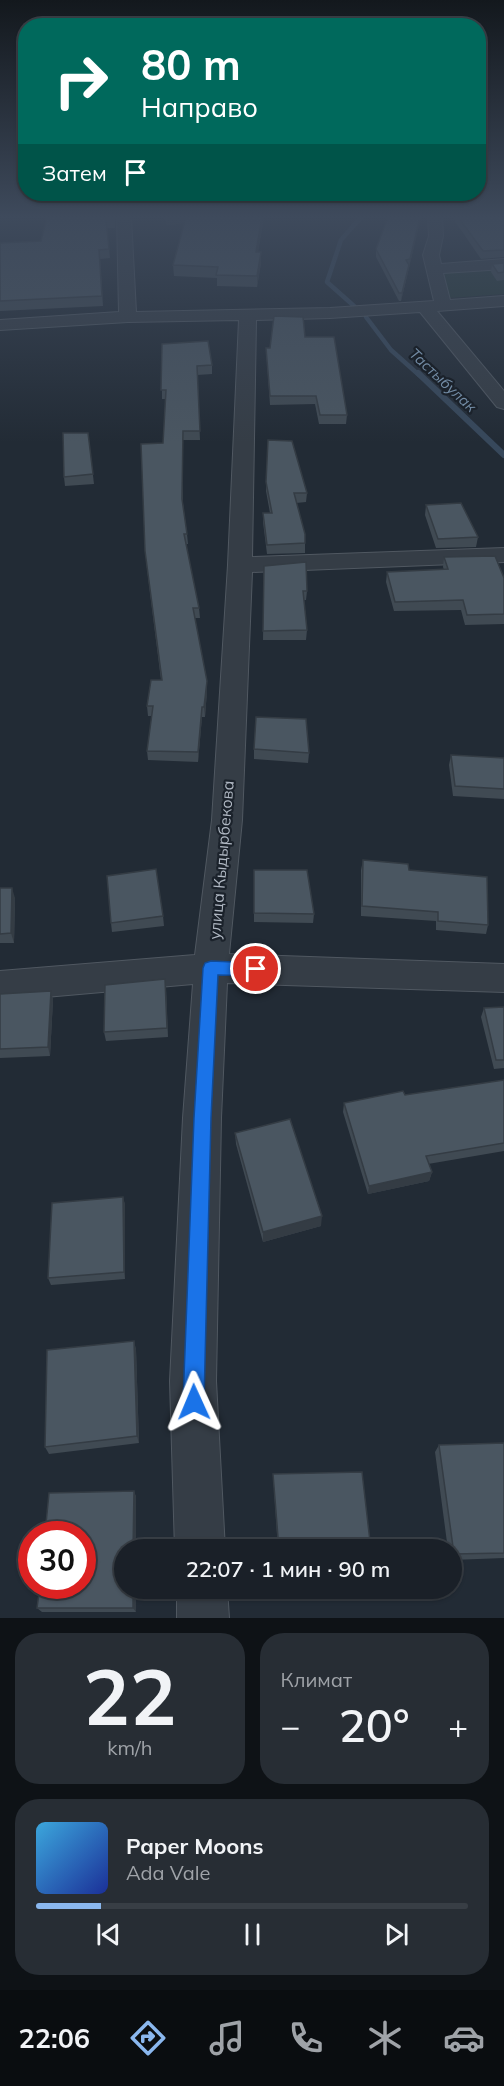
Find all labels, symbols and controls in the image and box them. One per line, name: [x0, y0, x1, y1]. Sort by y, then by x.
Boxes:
text: 80 m: [141, 38, 241, 91]
icon: right: [42, 42, 120, 120]
text: Направо: [141, 90, 258, 124]
icon: arrive: [119, 156, 152, 189]
text: Затем: [42, 159, 107, 187]
water label: Тастыбулак: [405, 344, 481, 417]
street label: улица Кыдырбекова: [204, 780, 238, 940]
pin: [230, 943, 281, 994]
icon: arrive: [239, 952, 272, 985]
position arrow: [162, 1370, 226, 1434]
speed limit sign: 30: [18, 1521, 96, 1599]
text: 22:07 · 1 мин · 90 m: [186, 1555, 390, 1583]
text: 22: [83, 1647, 177, 1745]
text: Климат: [281, 1667, 352, 1692]
text: 20°: [339, 1697, 410, 1753]
text: −: [281, 1705, 300, 1746]
text: +: [448, 1705, 468, 1746]
text: km/h: [107, 1735, 152, 1760]
text: Paper Moons: [126, 1832, 264, 1860]
text: Ada Vale: [126, 1860, 210, 1885]
icon: previous: [92, 1918, 125, 1951]
icon: pause: [236, 1918, 269, 1951]
icon: next: [380, 1918, 413, 1951]
icon: directions: [127, 2017, 169, 2059]
icon: music: [206, 2017, 248, 2059]
icon: phone: [285, 2017, 327, 2059]
icon: climate: [364, 2017, 406, 2059]
icon: car: [443, 2017, 485, 2059]
text: 22:06: [19, 2021, 90, 2055]

